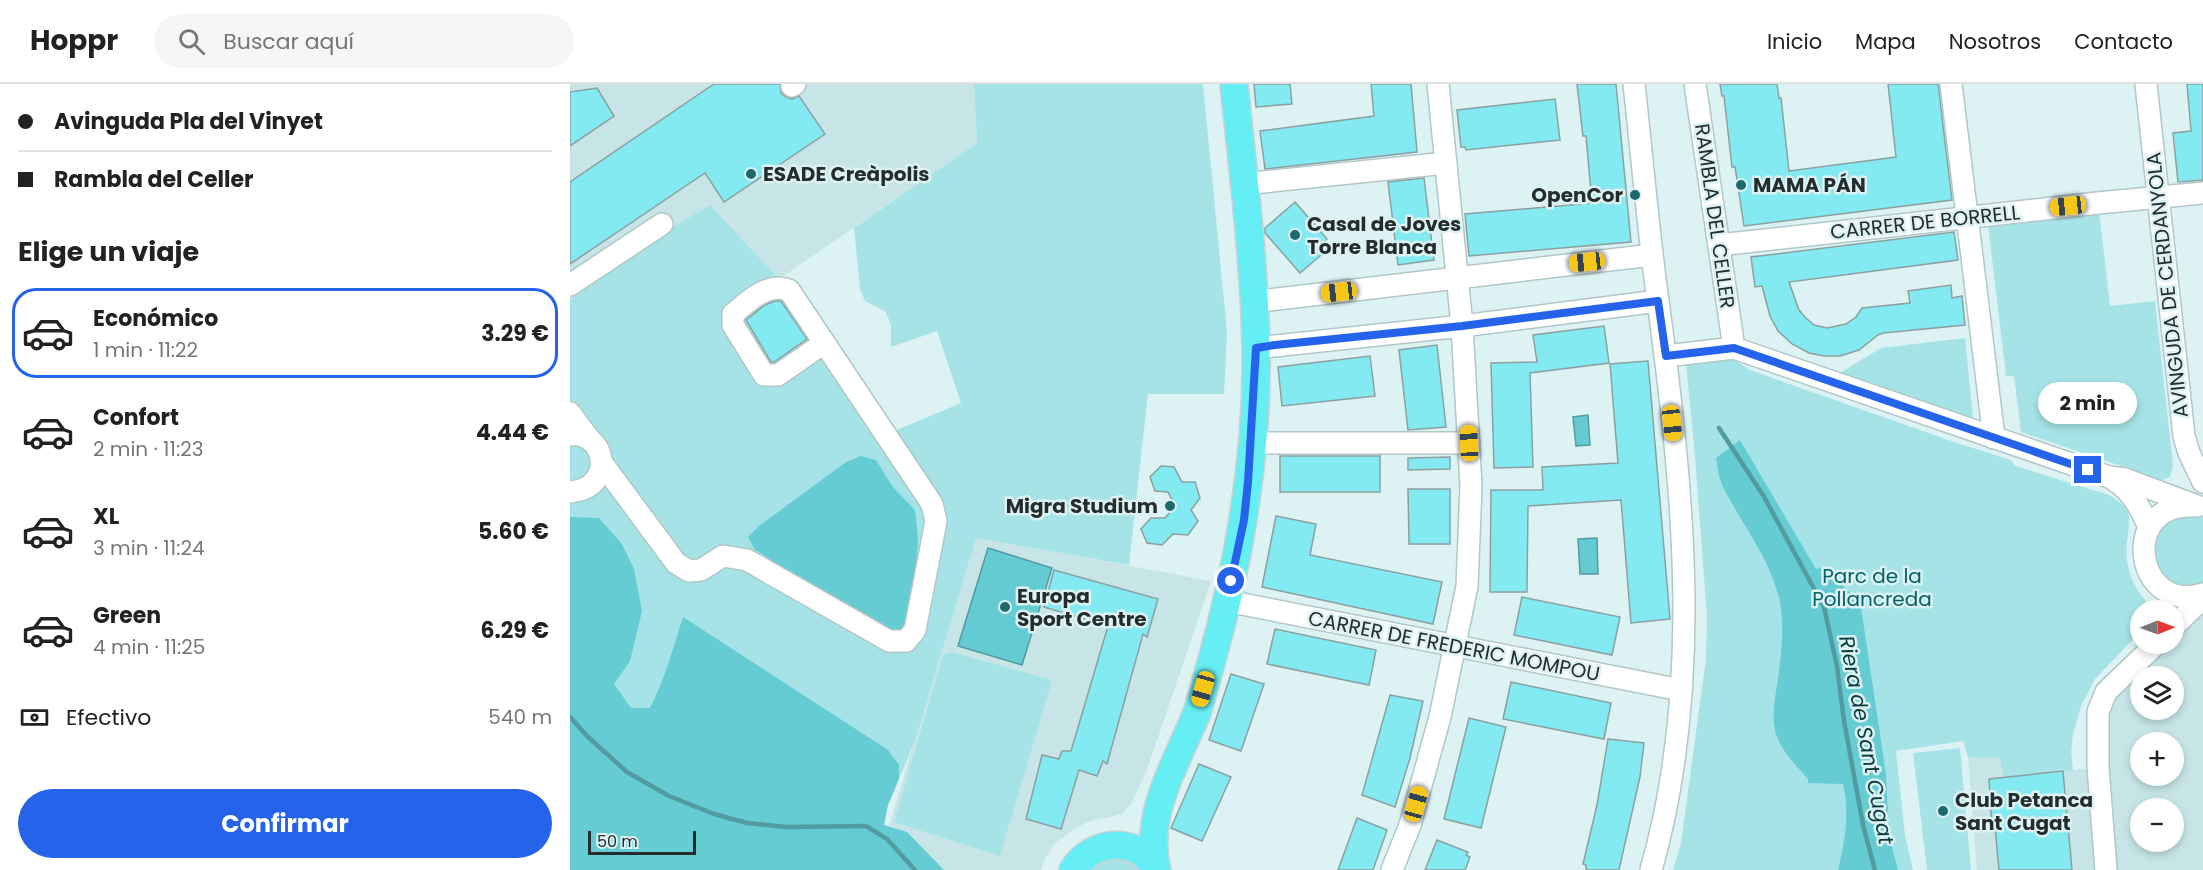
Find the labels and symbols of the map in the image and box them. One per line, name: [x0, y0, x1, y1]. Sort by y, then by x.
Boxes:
street label: RAMBLA DEL CELLER: [1688, 122, 1742, 310]
street label: AVINGUDA DE CERDANYOLA: [2139, 151, 2195, 419]
place label: ESADE Creàpolis: [763, 160, 929, 188]
marker: ESADE Creàpolis: [744, 167, 758, 181]
place label: MAMA PÁN: [1753, 171, 1866, 199]
marker: MAMA PÁN: [1734, 178, 1748, 192]
place label: OpenCor: [1531, 181, 1623, 209]
marker: OpenCor: [1628, 188, 1642, 202]
car: [2049, 195, 2087, 217]
street label: CARRER DE BORRELL: [1829, 198, 2022, 246]
place label: Casal de Joves Torre Blanca: [1307, 210, 1461, 261]
marker: Casal de Joves Torre Blanca: [1288, 228, 1302, 242]
car: [1568, 251, 1606, 273]
car: [1320, 281, 1358, 303]
callout: 2 min: [2038, 383, 2138, 425]
car: [1661, 404, 1683, 442]
car: [1459, 425, 1479, 461]
route end: [2074, 456, 2101, 483]
place label: Migra Studium: [1006, 492, 1158, 520]
marker: Migra Studium: [1163, 499, 1177, 513]
park label: Parc de la Pollancreda: [1812, 562, 1932, 613]
route start: [1217, 567, 1244, 594]
place label: Europa Sport Centre: [1017, 582, 1147, 633]
marker: Europa Sport Centre: [998, 600, 1012, 614]
north arrow: [2130, 600, 2184, 654]
street label: CARRER DE FREDERIC MOMPOU: [1306, 604, 1602, 688]
water label: Riera de Sant Cugat: [1832, 633, 1901, 847]
car: [1189, 669, 1217, 709]
car: [1402, 784, 1430, 824]
place label: Club Petanca Sant Cugat: [1955, 786, 2093, 837]
marker: Club Petanca Sant Cugat: [1936, 804, 1950, 818]
scale bar: [588, 828, 696, 856]

